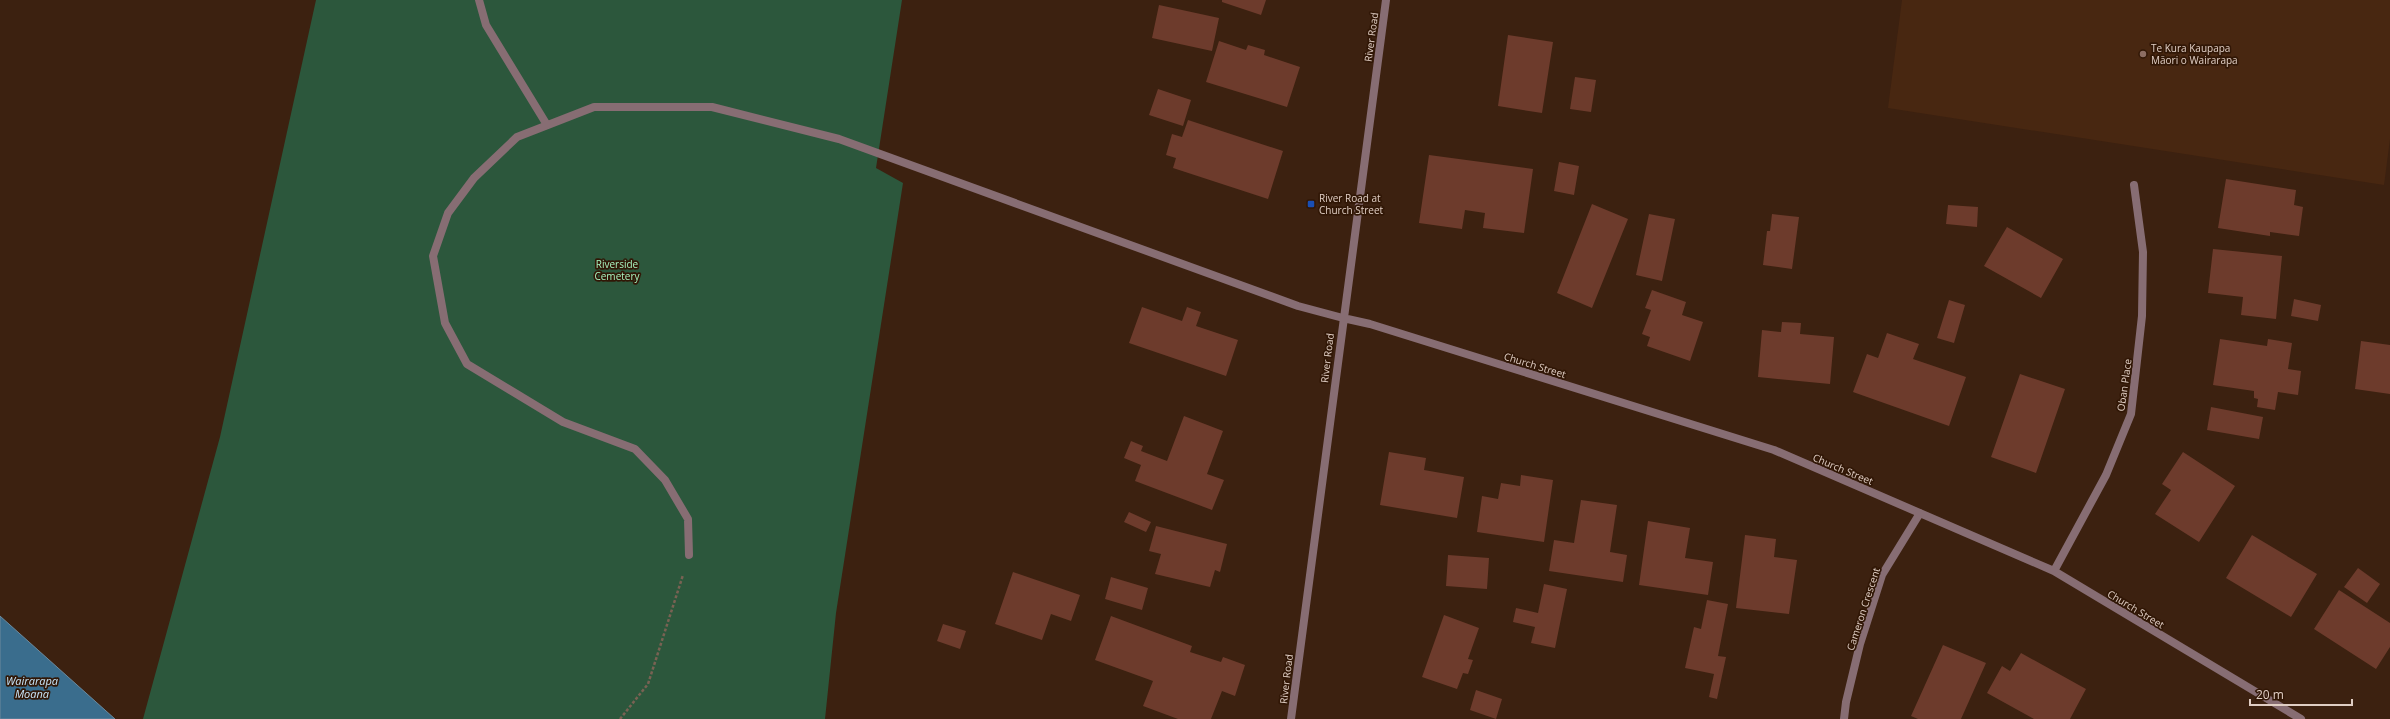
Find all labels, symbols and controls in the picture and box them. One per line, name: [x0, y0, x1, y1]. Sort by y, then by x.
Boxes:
street label: River Road: [1361, 11, 1381, 63]
place label: Te Kura Kaupapa Māori o Wairarapa: [2151, 41, 2238, 67]
marker: Te Kura Kaupapa Māori o Wairarapa: [2138, 49, 2148, 59]
place label: River Road at Church Street: [1319, 191, 1384, 217]
marker: River Road at Church Street: [1306, 199, 1316, 209]
park label: Riverside Cemetery: [594, 257, 641, 283]
street label: River Road: [1317, 332, 1337, 384]
street label: Church Street: [1502, 349, 1568, 381]
street label: Oban Place: [2113, 358, 2135, 412]
street label: Church Street: [1811, 450, 1876, 488]
street label: Cameron Crescent: [1843, 565, 1883, 652]
street label: Church Street: [2105, 586, 2167, 632]
street label: River Road: [1276, 653, 1296, 705]
water label: Wairarapa Moana: [6, 673, 58, 701]
scale bar: [2250, 681, 2352, 707]
text: 20 m: [2256, 686, 2284, 703]

